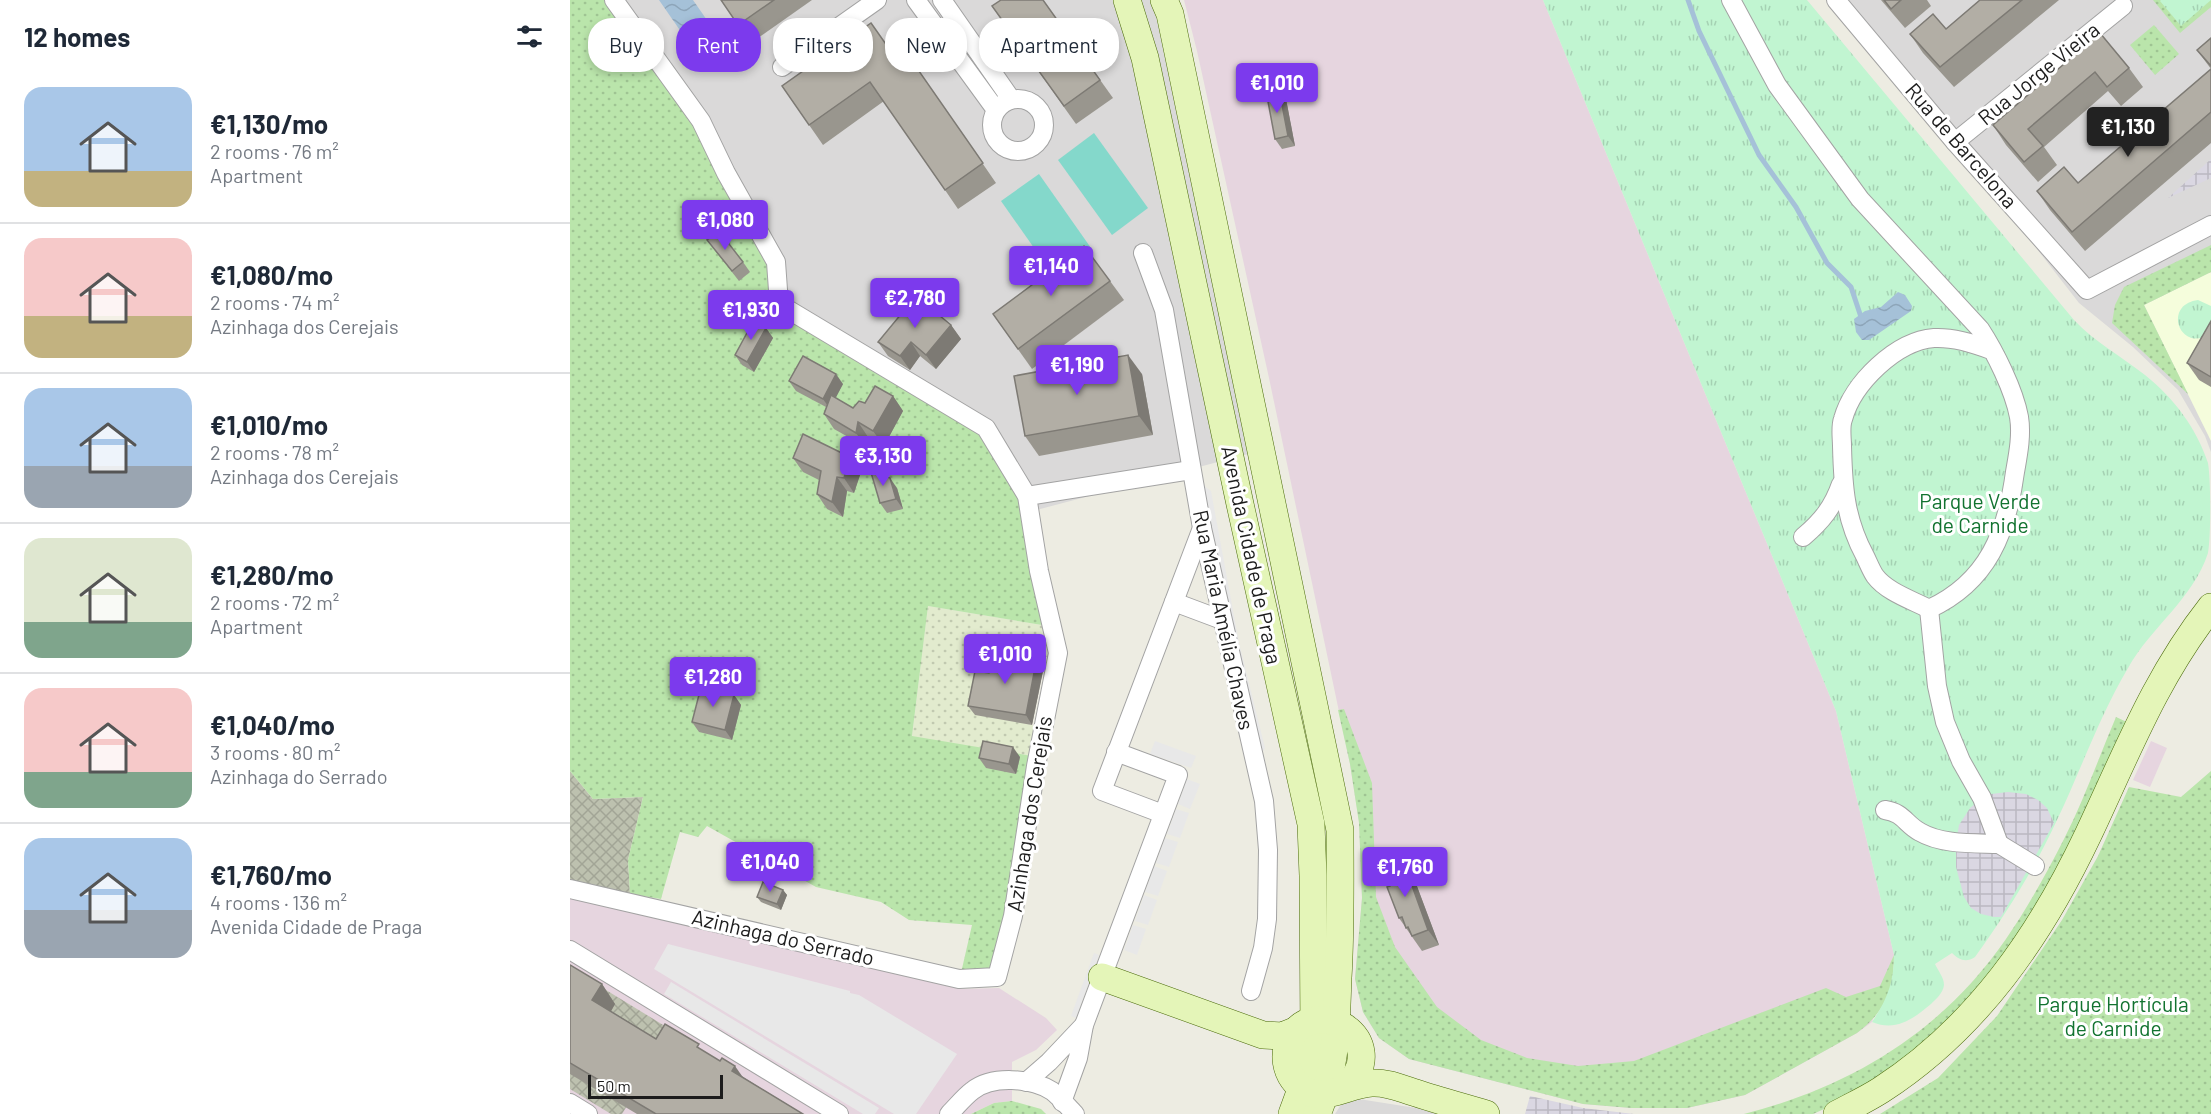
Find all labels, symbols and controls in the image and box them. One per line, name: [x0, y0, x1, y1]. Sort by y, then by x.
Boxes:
street label: Rua Jorge Vieira: [1972, 16, 2104, 130]
chip: Buy: [588, 18, 664, 72]
chip: Rent: [676, 18, 761, 72]
chip: Filters: [773, 18, 873, 72]
chip: New: [885, 18, 967, 72]
chip: Apartment: [979, 18, 1119, 72]
icon: filters: [513, 20, 546, 53]
text: 12 homes: [24, 21, 130, 52]
pin: €1,010: [1228, 63, 1326, 114]
text: €1,010: [1250, 70, 1304, 94]
street label: Rua de Barcelona: [1901, 77, 2023, 213]
pin: €1,130: [2079, 107, 2177, 158]
text: €1,130/mo: [210, 108, 328, 139]
icon: home: [72, 111, 144, 183]
text: €1,130: [2101, 114, 2155, 138]
text: 2 rooms · 76 m²: [210, 139, 339, 163]
text: Apartment: [210, 163, 303, 187]
pin: €1,080: [676, 200, 774, 251]
text: €1,080: [696, 207, 754, 231]
pin: €1,140: [1002, 246, 1100, 297]
text: €1,140: [1023, 253, 1079, 277]
text: €1,080/mo: [210, 259, 333, 290]
icon: home: [72, 262, 144, 334]
pin: €2,780: [866, 278, 964, 329]
text: €2,780: [884, 285, 946, 309]
text: 2 rooms · 74 m²: [210, 290, 340, 314]
pin: €1,930: [702, 290, 800, 341]
text: €1,930: [722, 297, 780, 321]
text: Azinhaga dos Cerejais: [210, 314, 399, 338]
pin: €1,190: [1028, 345, 1126, 396]
text: €1,190: [1050, 352, 1104, 376]
text: €1,010/mo: [210, 409, 328, 440]
icon: home: [72, 412, 144, 484]
pin: €3,130: [834, 436, 932, 487]
text: 2 rooms · 78 m²: [210, 440, 339, 464]
text: €3,130: [854, 443, 912, 467]
street label: Avenida Cidade de Praga: [1217, 443, 1288, 666]
text: Azinhaga dos Cerejais: [210, 464, 399, 488]
park label: Parque Verde de Carnide: [1919, 488, 2041, 537]
street label: Rua Maria Amélia Chaves: [1189, 507, 1260, 732]
text: €1,280/mo: [210, 559, 334, 590]
icon: home: [72, 562, 144, 634]
text: 2 rooms · 72 m²: [210, 590, 339, 614]
text: Apartment: [210, 614, 303, 638]
pin: €1,010: [956, 634, 1054, 685]
text: €1,010: [978, 641, 1032, 665]
pin: €1,280: [664, 657, 762, 708]
text: €1,280: [684, 664, 742, 688]
text: €1,040/mo: [210, 709, 335, 740]
icon: home: [72, 712, 144, 784]
street label: Azinhaga dos Cerejais: [1001, 714, 1056, 914]
text: 3 rooms · 80 m²: [210, 740, 340, 764]
text: Azinhaga do Serrado: [210, 764, 388, 788]
pin: €1,040: [721, 842, 819, 893]
pin: €1,760: [1356, 847, 1454, 898]
text: €1,040: [740, 849, 800, 873]
text: €1,760: [1376, 854, 1434, 878]
text: €1,760/mo: [210, 859, 332, 890]
icon: home: [72, 862, 144, 934]
text: 4 rooms · 136 m²: [210, 890, 347, 914]
street label: Azinhaga do Serrado: [690, 903, 877, 970]
text: Avenida Cidade de Praga: [210, 914, 422, 938]
park label: Parque Hortícula de Carnide: [2037, 991, 2189, 1040]
scale bar: [588, 1072, 723, 1100]
text: 50 m: [597, 1076, 631, 1095]

